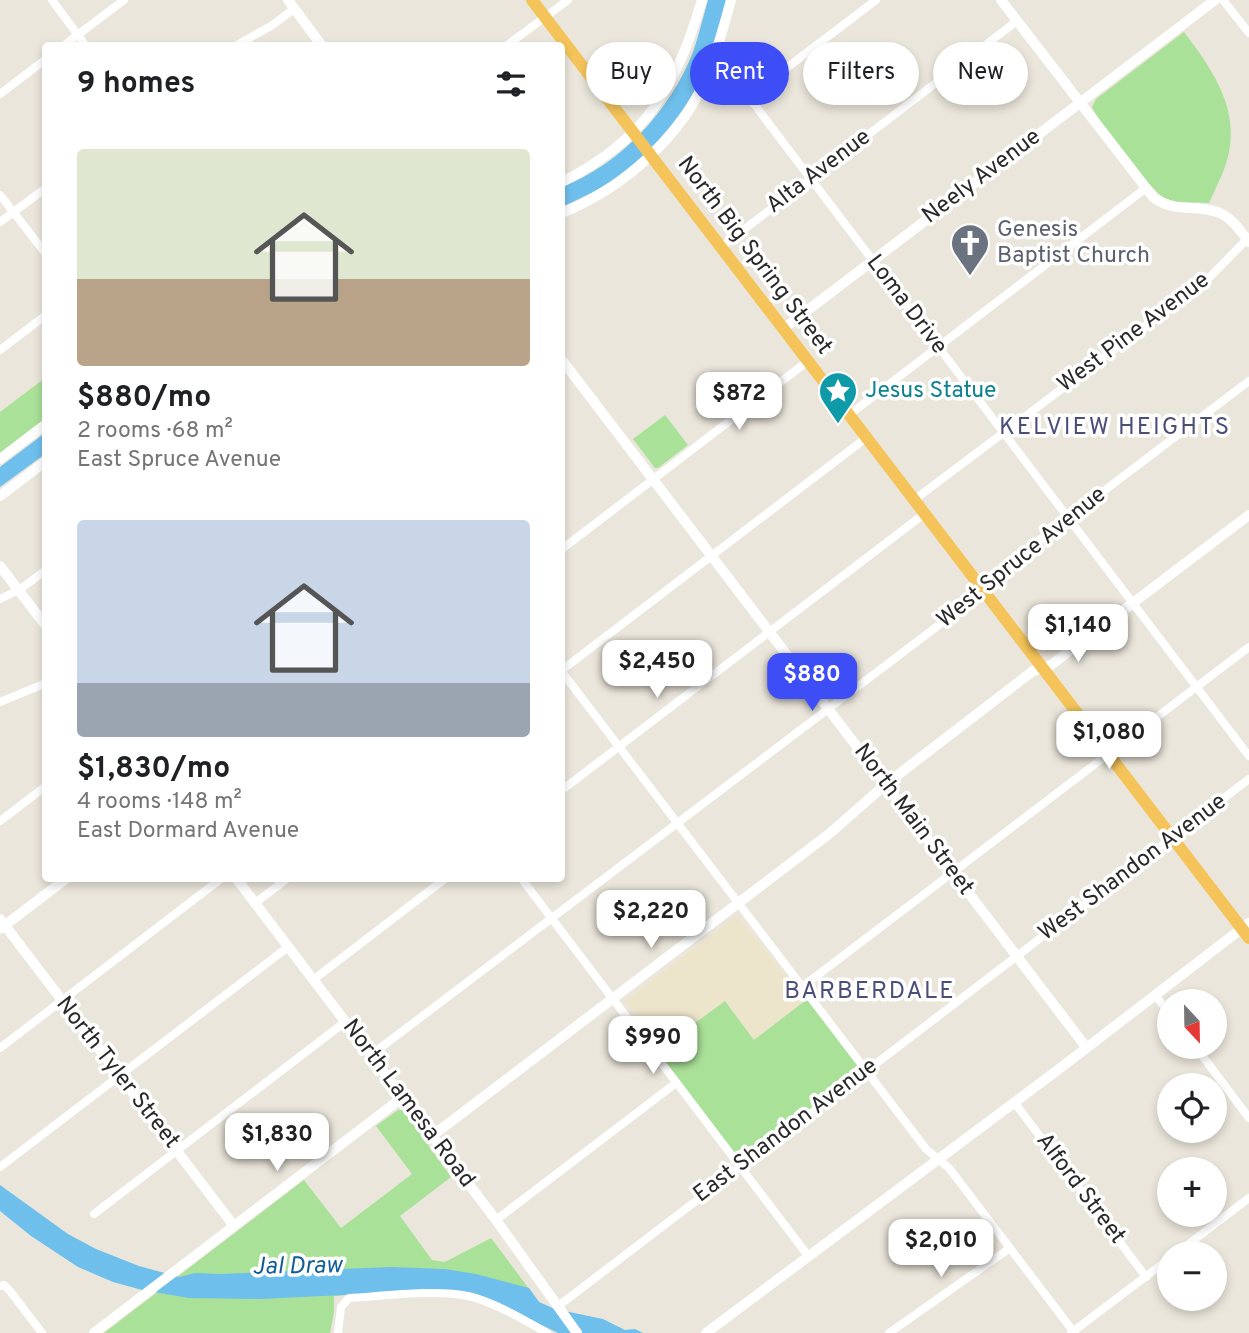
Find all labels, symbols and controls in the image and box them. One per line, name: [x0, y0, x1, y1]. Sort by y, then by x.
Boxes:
chip: Buy: [586, 42, 676, 105]
chip: Rent: [690, 42, 789, 105]
chip: Filters: [803, 42, 919, 105]
chip: New: [933, 42, 1028, 105]
icon: filters: [492, 65, 530, 103]
text: 9 homes: [77, 66, 195, 103]
street label: Alta Avenue: [761, 123, 877, 221]
street label: Neely Avenue: [917, 123, 1047, 231]
street label: North Big Spring Street: [670, 151, 838, 361]
icon: home: [241, 194, 367, 320]
place label: Genesis Baptist Church: [997, 216, 1150, 271]
church icon: Genesis Baptist Church: [949, 222, 991, 277]
street label: Loma Drive: [859, 249, 953, 361]
street label: West Pine Avenue: [1052, 266, 1216, 400]
place icon: Jesus Statue: [817, 370, 859, 425]
pin: $872: [698, 372, 780, 432]
place label: Jesus Statue: [865, 377, 997, 406]
text: $880/mo: [77, 380, 211, 417]
text: $872: [712, 380, 766, 409]
district label: KELVIEW HEIGHTS: [999, 413, 1231, 443]
text: 2 rooms · 68 m²: [77, 417, 233, 446]
text: East Spruce Avenue: [77, 446, 281, 475]
street label: West Spruce Avenue: [932, 481, 1112, 635]
icon: home: [241, 565, 367, 691]
pin: $1,140: [1021, 604, 1135, 664]
text: $1,140: [1044, 612, 1112, 641]
pin: $2,450: [600, 640, 714, 700]
text: $2,450: [618, 648, 696, 677]
pin: $880: [771, 654, 853, 713]
text: $880: [783, 661, 841, 690]
pin: $1,080: [1052, 712, 1166, 771]
text: $1,080: [1072, 719, 1146, 748]
street label: North Main Street: [847, 738, 979, 902]
text: $1,830/mo: [77, 751, 230, 788]
text: 4 rooms · 148 m²: [77, 788, 242, 817]
street label: West Shandon Avenue: [1033, 788, 1233, 948]
text: East Dormard Avenue: [77, 817, 299, 846]
pin: $2,220: [594, 890, 708, 950]
text: $2,220: [613, 898, 689, 927]
district label: BARBERDALE: [784, 977, 956, 1007]
north arrow: [1157, 989, 1227, 1059]
map controls: [1157, 989, 1227, 1311]
street label: North Tyler Street: [49, 991, 185, 1155]
street label: North Lamesa Road: [335, 1014, 481, 1194]
pin: $990: [612, 1016, 694, 1076]
text: $990: [624, 1024, 682, 1053]
street label: East Shandon Avenue: [688, 1052, 884, 1210]
button: locate: [1157, 1073, 1227, 1143]
pin: $1,830: [220, 1114, 334, 1173]
text: $1,830: [241, 1121, 313, 1150]
street label: Alford Street: [1029, 1128, 1131, 1250]
button: +: [1157, 1157, 1227, 1227]
pin: $2,010: [884, 1220, 998, 1279]
text: $2,010: [904, 1227, 978, 1256]
button: −: [1157, 1241, 1227, 1311]
water label: Jal Draw: [252, 1251, 344, 1283]

